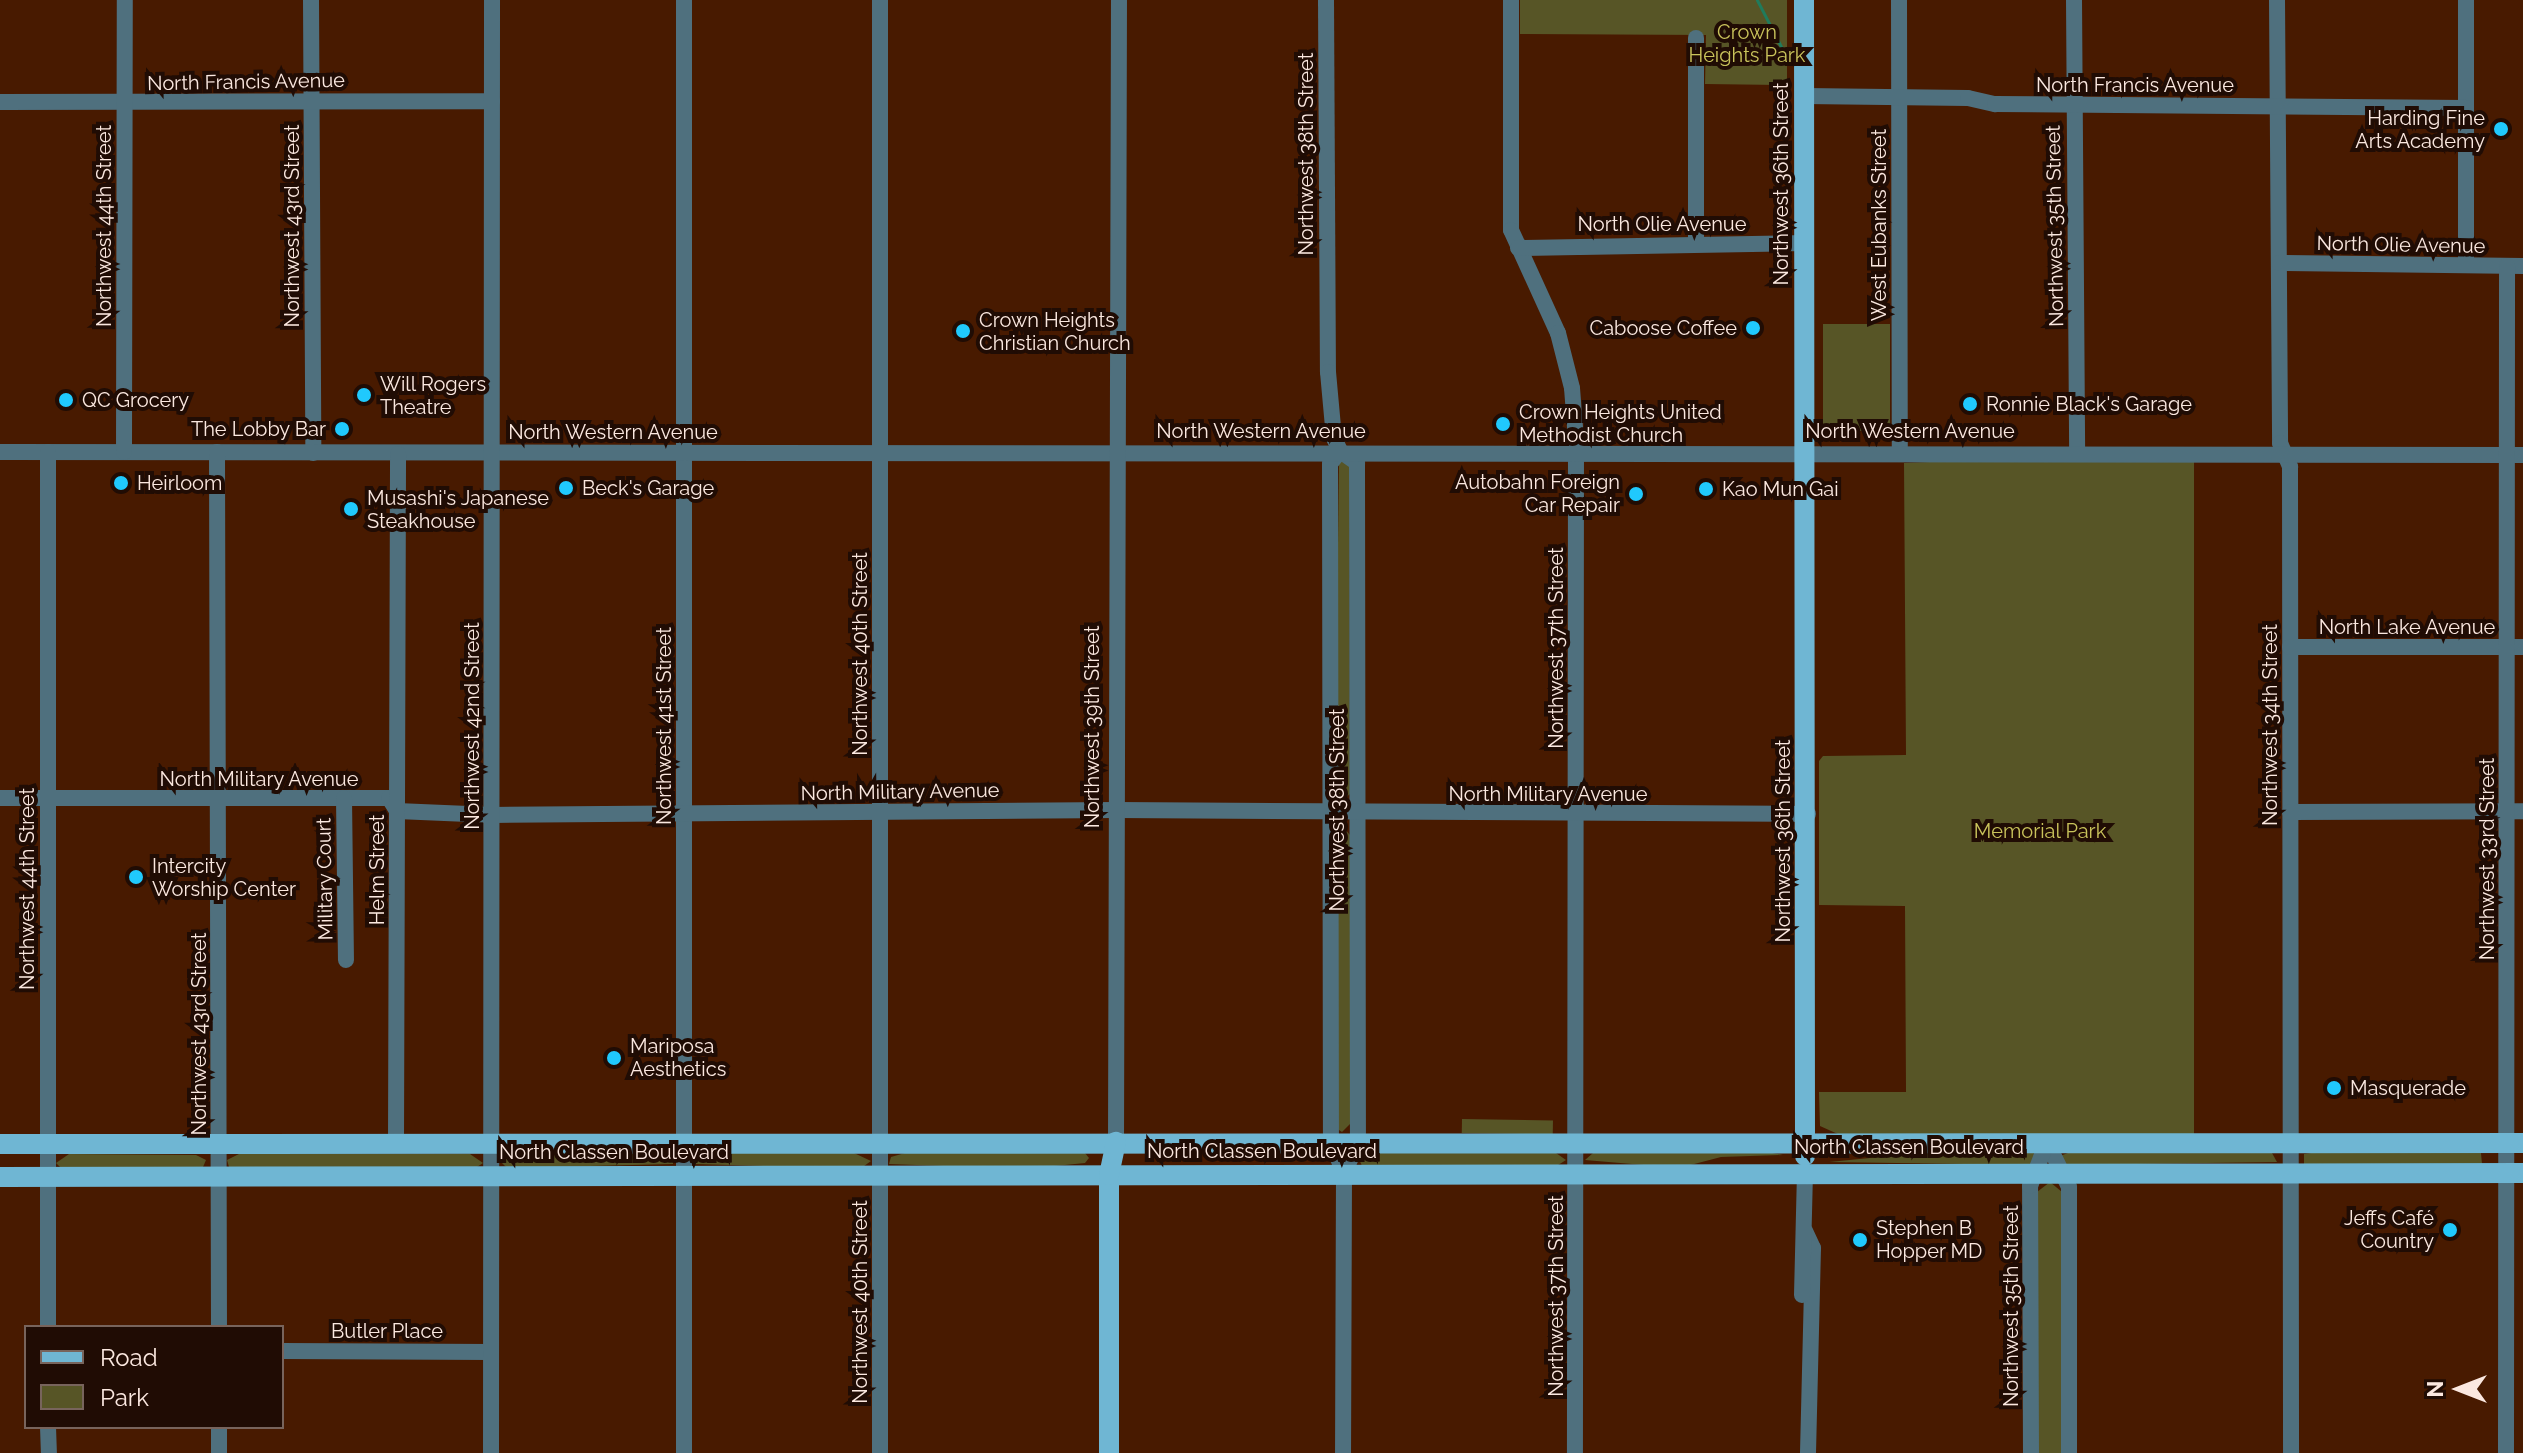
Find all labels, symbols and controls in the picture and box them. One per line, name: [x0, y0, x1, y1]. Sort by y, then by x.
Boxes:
park label: Crown Heights Park: [1689, 20, 1805, 67]
street label: Northwest 38th Street: [1294, 53, 1318, 255]
street label: North Francis Avenue: [147, 68, 345, 96]
street label: North Francis Avenue: [2036, 73, 2234, 97]
street label: Northwest 36th Street: [1769, 82, 1793, 286]
place label: Harding Fine Arts Academy: [2355, 106, 2485, 153]
marker: Harding Fine Arts Academy: [2492, 120, 2510, 138]
street label: Northwest 44th Street: [92, 125, 116, 327]
street label: Northwest 43rd Street: [280, 125, 304, 327]
street label: Northwest 35th Street: [2041, 125, 2069, 327]
street label: West Eubanks Street: [1867, 129, 1891, 321]
street label: North Olie Avenue: [1577, 212, 1747, 236]
street label: North Olie Avenue: [2316, 232, 2486, 258]
place label: Crown Heights Christian Church: [979, 308, 1131, 355]
place label: Caboose Coffee: [1589, 316, 1737, 340]
marker: Caboose Coffee: [1744, 319, 1762, 337]
marker: Crown Heights Christian Church: [954, 322, 972, 340]
place label: Will Rogers Theatre: [380, 372, 487, 419]
marker: Will Rogers Theatre: [355, 386, 373, 404]
place label: QC Grocery: [82, 388, 189, 412]
marker: QC Grocery: [57, 391, 75, 409]
place label: Ronnie Black's Garage: [1986, 392, 2192, 416]
marker: Ronnie Black's Garage: [1961, 395, 1979, 413]
place label: Crown Heights United Methodist Church: [1519, 400, 1722, 447]
marker: Crown Heights United Methodist Church: [1494, 415, 1512, 433]
place label: The Lobby Bar: [190, 417, 326, 441]
street label: North Western Avenue: [1156, 419, 1366, 443]
street label: North Western Avenue: [1805, 419, 2015, 443]
marker: The Lobby Bar: [333, 420, 351, 438]
street label: North Western Avenue: [508, 420, 718, 444]
place label: Autobahn Foreign Car Repair: [1455, 470, 1620, 517]
place label: Heirloom: [137, 471, 222, 495]
marker: Heirloom: [112, 474, 130, 492]
place label: Beck's Garage: [582, 476, 714, 500]
place label: Kao Mun Gai: [1722, 477, 1839, 501]
marker: Beck's Garage: [557, 479, 575, 497]
marker: Kao Mun Gai: [1697, 480, 1715, 498]
marker: Autobahn Foreign Car Repair: [1627, 485, 1645, 503]
place label: Musashi's Japanese Steakhouse: [367, 486, 550, 533]
marker: Musashi's Japanese Steakhouse: [342, 500, 360, 518]
street label: Northwest 37th Street: [1544, 547, 1568, 749]
street label: Northwest 40th Street: [848, 552, 872, 756]
street label: North Lake Avenue: [2318, 615, 2496, 639]
street label: Northwest 42nd Street: [460, 622, 484, 830]
street label: Northwest 34th Street: [2258, 624, 2282, 826]
street label: Northwest 39th Street: [1080, 626, 1104, 828]
street label: Northwest 41st Street: [652, 627, 676, 825]
street label: Northwest 38th Street: [1325, 709, 1349, 911]
street label: Northwest 36th Street: [1771, 739, 1795, 943]
street label: Northwest 33rd Street: [2475, 758, 2499, 960]
street label: North Military Avenue: [159, 767, 359, 791]
street label: North Military Avenue: [800, 778, 1000, 806]
street label: North Military Avenue: [1448, 782, 1648, 806]
street label: Northwest 44th Street: [15, 788, 39, 990]
street label: Helm Street: [365, 815, 389, 925]
street label: Military Court: [312, 817, 338, 941]
park label: Memorial Park: [1973, 819, 2107, 843]
place label: Intercity Worship Center: [152, 854, 296, 901]
marker: Intercity Worship Center: [127, 868, 145, 886]
street label: Northwest 43rd Street: [187, 933, 211, 1135]
place label: Mariposa Aesthetics: [630, 1034, 726, 1081]
marker: Mariposa Aesthetics: [605, 1049, 623, 1067]
place label: Masquerade: [2350, 1076, 2466, 1100]
marker: Masquerade: [2325, 1079, 2343, 1097]
street label: North Classen Boulevard: [1794, 1135, 2024, 1159]
street label: North Classen Boulevard: [1147, 1139, 1377, 1163]
street label: North Classen Boulevard: [499, 1140, 729, 1164]
street label: Northwest 37th Street: [1544, 1195, 1568, 1397]
street label: Northwest 40th Street: [848, 1200, 872, 1404]
street label: Northwest 35th Street: [1999, 1205, 2023, 1407]
place label: Jeffs Café Country: [2344, 1206, 2434, 1253]
place label: Stephen B Hopper MD: [1876, 1216, 1983, 1263]
marker: Jeffs Café Country: [2441, 1221, 2459, 1239]
marker: Stephen B Hopper MD: [1851, 1231, 1869, 1249]
street label: Butler Place: [331, 1319, 443, 1343]
legend: [24, 1325, 284, 1429]
text: Road: [100, 1343, 158, 1372]
north arrow: [2419, 1349, 2499, 1429]
text: N: [2422, 1381, 2448, 1397]
text: Park: [100, 1383, 149, 1412]

